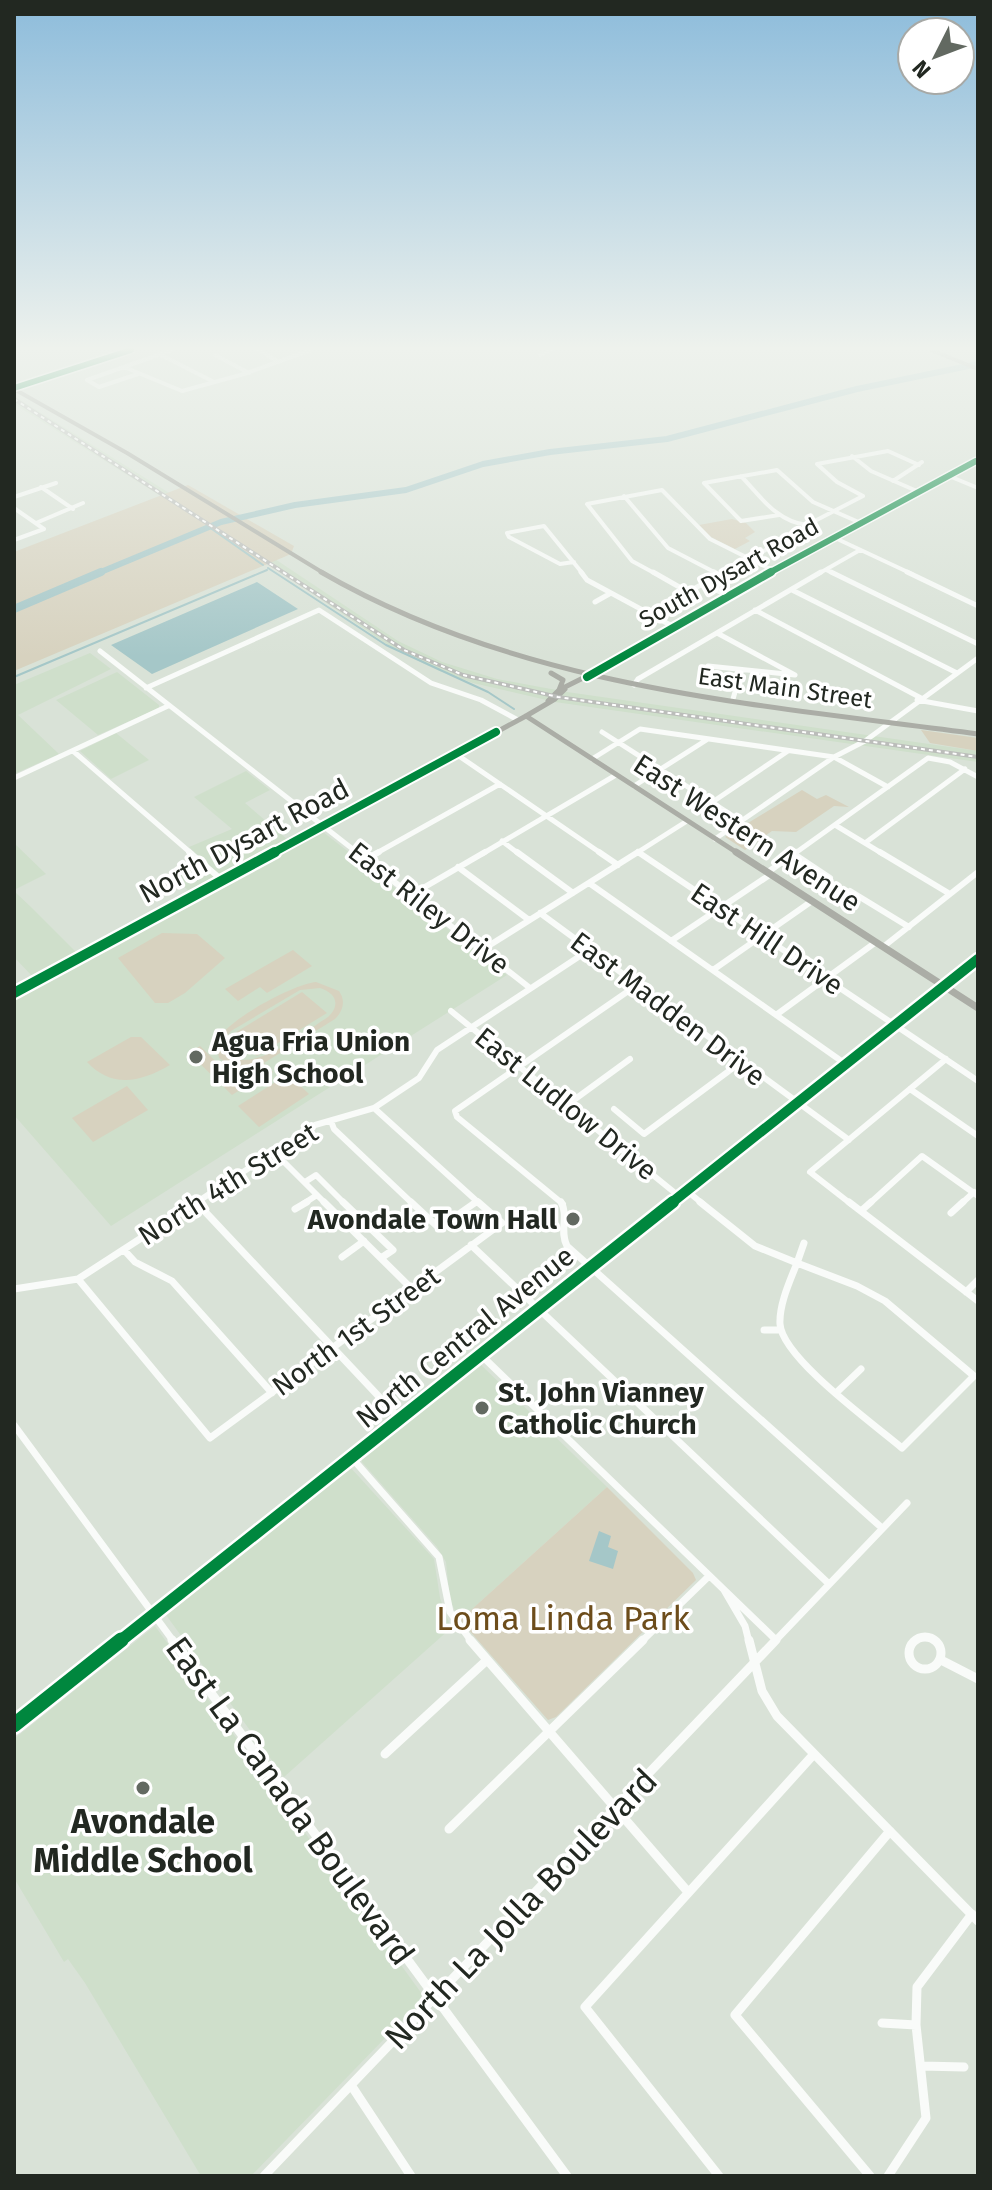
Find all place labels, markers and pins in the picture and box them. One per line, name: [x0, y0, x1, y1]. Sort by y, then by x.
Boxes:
place label: Agua Fria Union High School: [211, 1025, 410, 1090]
marker: Agua Fria Union High School: [187, 1048, 205, 1066]
place label: Avondale Town Hall: [307, 1203, 558, 1236]
marker: Avondale Town Hall: [564, 1210, 582, 1228]
place label: St. John Vianney Catholic Church: [498, 1376, 704, 1441]
marker: St. John Vianney Catholic Church: [473, 1399, 491, 1417]
marker: Avondale Middle School: [134, 1779, 152, 1797]
place label: Avondale Middle School: [33, 1801, 253, 1881]

